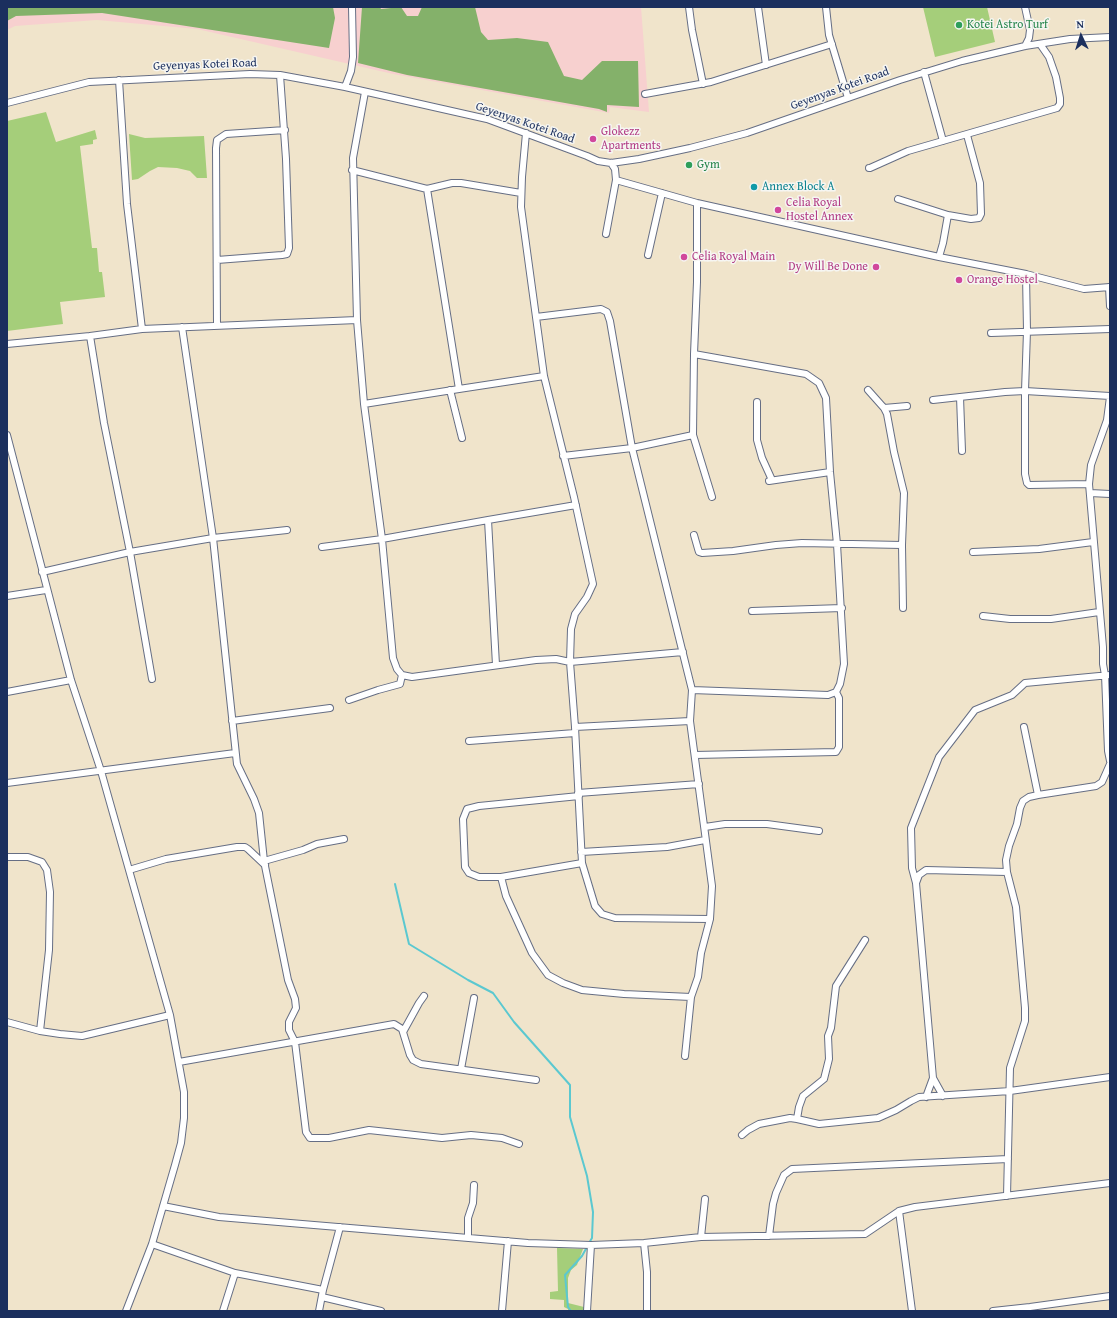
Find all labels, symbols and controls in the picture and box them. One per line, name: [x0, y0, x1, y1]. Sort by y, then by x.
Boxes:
north arrow: [1061, 16, 1101, 56]
text: N: [1076, 16, 1084, 32]
place label: Kotei Astro Turf: [967, 18, 1048, 32]
marker: Kotei Astro Turf: [954, 20, 964, 30]
street label: Geyenyas Kotei Road: [153, 56, 257, 74]
street label: Geyenyas Kotei Road: [789, 64, 891, 114]
street label: Geyenyas Kotei Road: [474, 99, 576, 147]
place label: Glokezz Apartments: [601, 125, 661, 153]
marker: Glokezz Apartments: [588, 134, 598, 144]
place label: Gym: [697, 158, 720, 172]
marker: Gym: [684, 160, 694, 170]
place label: Annex Block A: [762, 180, 834, 194]
marker: Annex Block A: [749, 182, 759, 192]
place label: Celia Royal Hostel Annex: [786, 196, 853, 224]
marker: Celia Royal Hostel Annex: [773, 205, 783, 215]
place label: Celia Royal Main: [692, 250, 775, 264]
marker: Celia Royal Main: [679, 252, 689, 262]
place label: Dy Will Be Done: [788, 260, 868, 274]
marker: Dy Will Be Done: [871, 262, 881, 272]
place label: Orange Hostel: [967, 273, 1038, 287]
marker: Orange Hostel: [954, 275, 964, 285]

